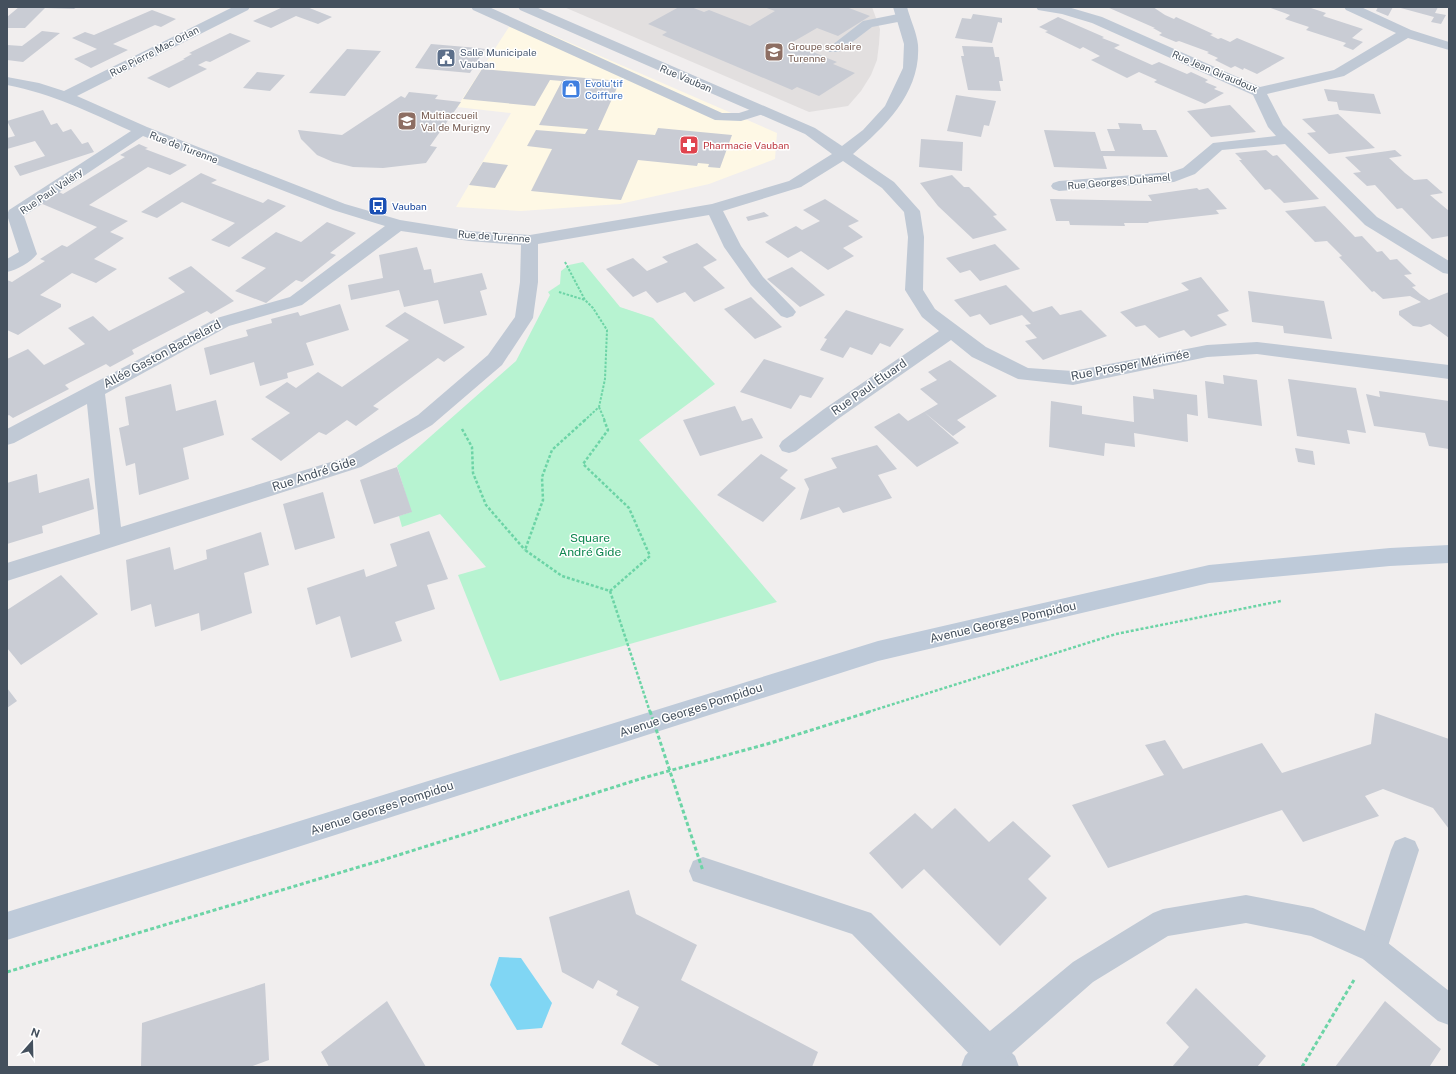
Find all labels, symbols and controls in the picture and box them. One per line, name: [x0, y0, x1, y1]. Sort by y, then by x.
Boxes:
street label: Rue Pierre Mac Orlan: [107, 23, 201, 79]
place label: Groupe scolaire Turenne: [788, 40, 862, 64]
school or university icon: Groupe scolaire Turenne: [763, 41, 785, 63]
place label: Salle Municipale Vauban: [460, 46, 537, 70]
public building icon: Salle Municipale Vauban: [435, 47, 457, 69]
street label: Rue Jean Giraudoux: [1170, 48, 1260, 95]
street label: Rue Vauban: [658, 62, 714, 94]
place label: Evolu'tif Coiffure: [585, 77, 623, 101]
shop icon: Evolu'tif Coiffure: [560, 78, 582, 100]
place label: Multiaccueil Val de Murigny: [421, 109, 491, 133]
school or university icon: Multiaccueil Val de Murigny: [396, 110, 418, 132]
street label: Rue de Turenne: [148, 128, 220, 166]
pharmacy icon: Pharmacie Vauban: [678, 134, 700, 156]
place label: Pharmacie Vauban: [703, 139, 789, 151]
street label: Rue Paul Valéry: [17, 165, 85, 216]
street label: Rue Georges Duhamel: [1067, 171, 1171, 191]
bus stop icon: Vauban: [367, 195, 389, 217]
place label: Vauban: [392, 200, 427, 212]
street label: Rue de Turenne: [458, 227, 531, 245]
street label: Allée Gaston Bachelard: [101, 317, 223, 391]
street label: Rue Prosper Mérimée: [1070, 347, 1191, 383]
street label: Rue Paul Éluard: [829, 356, 909, 418]
street label: Rue André Gide: [270, 454, 358, 494]
park label: Square André Gide: [559, 531, 622, 559]
street label: Avenue Georges Pompidou: [929, 598, 1077, 646]
street label: Avenue Georges Pompidou: [618, 680, 764, 740]
street label: Avenue Georges Pompidou: [309, 778, 455, 838]
north arrow: [12, 1022, 52, 1062]
text: N: [29, 1025, 42, 1040]

